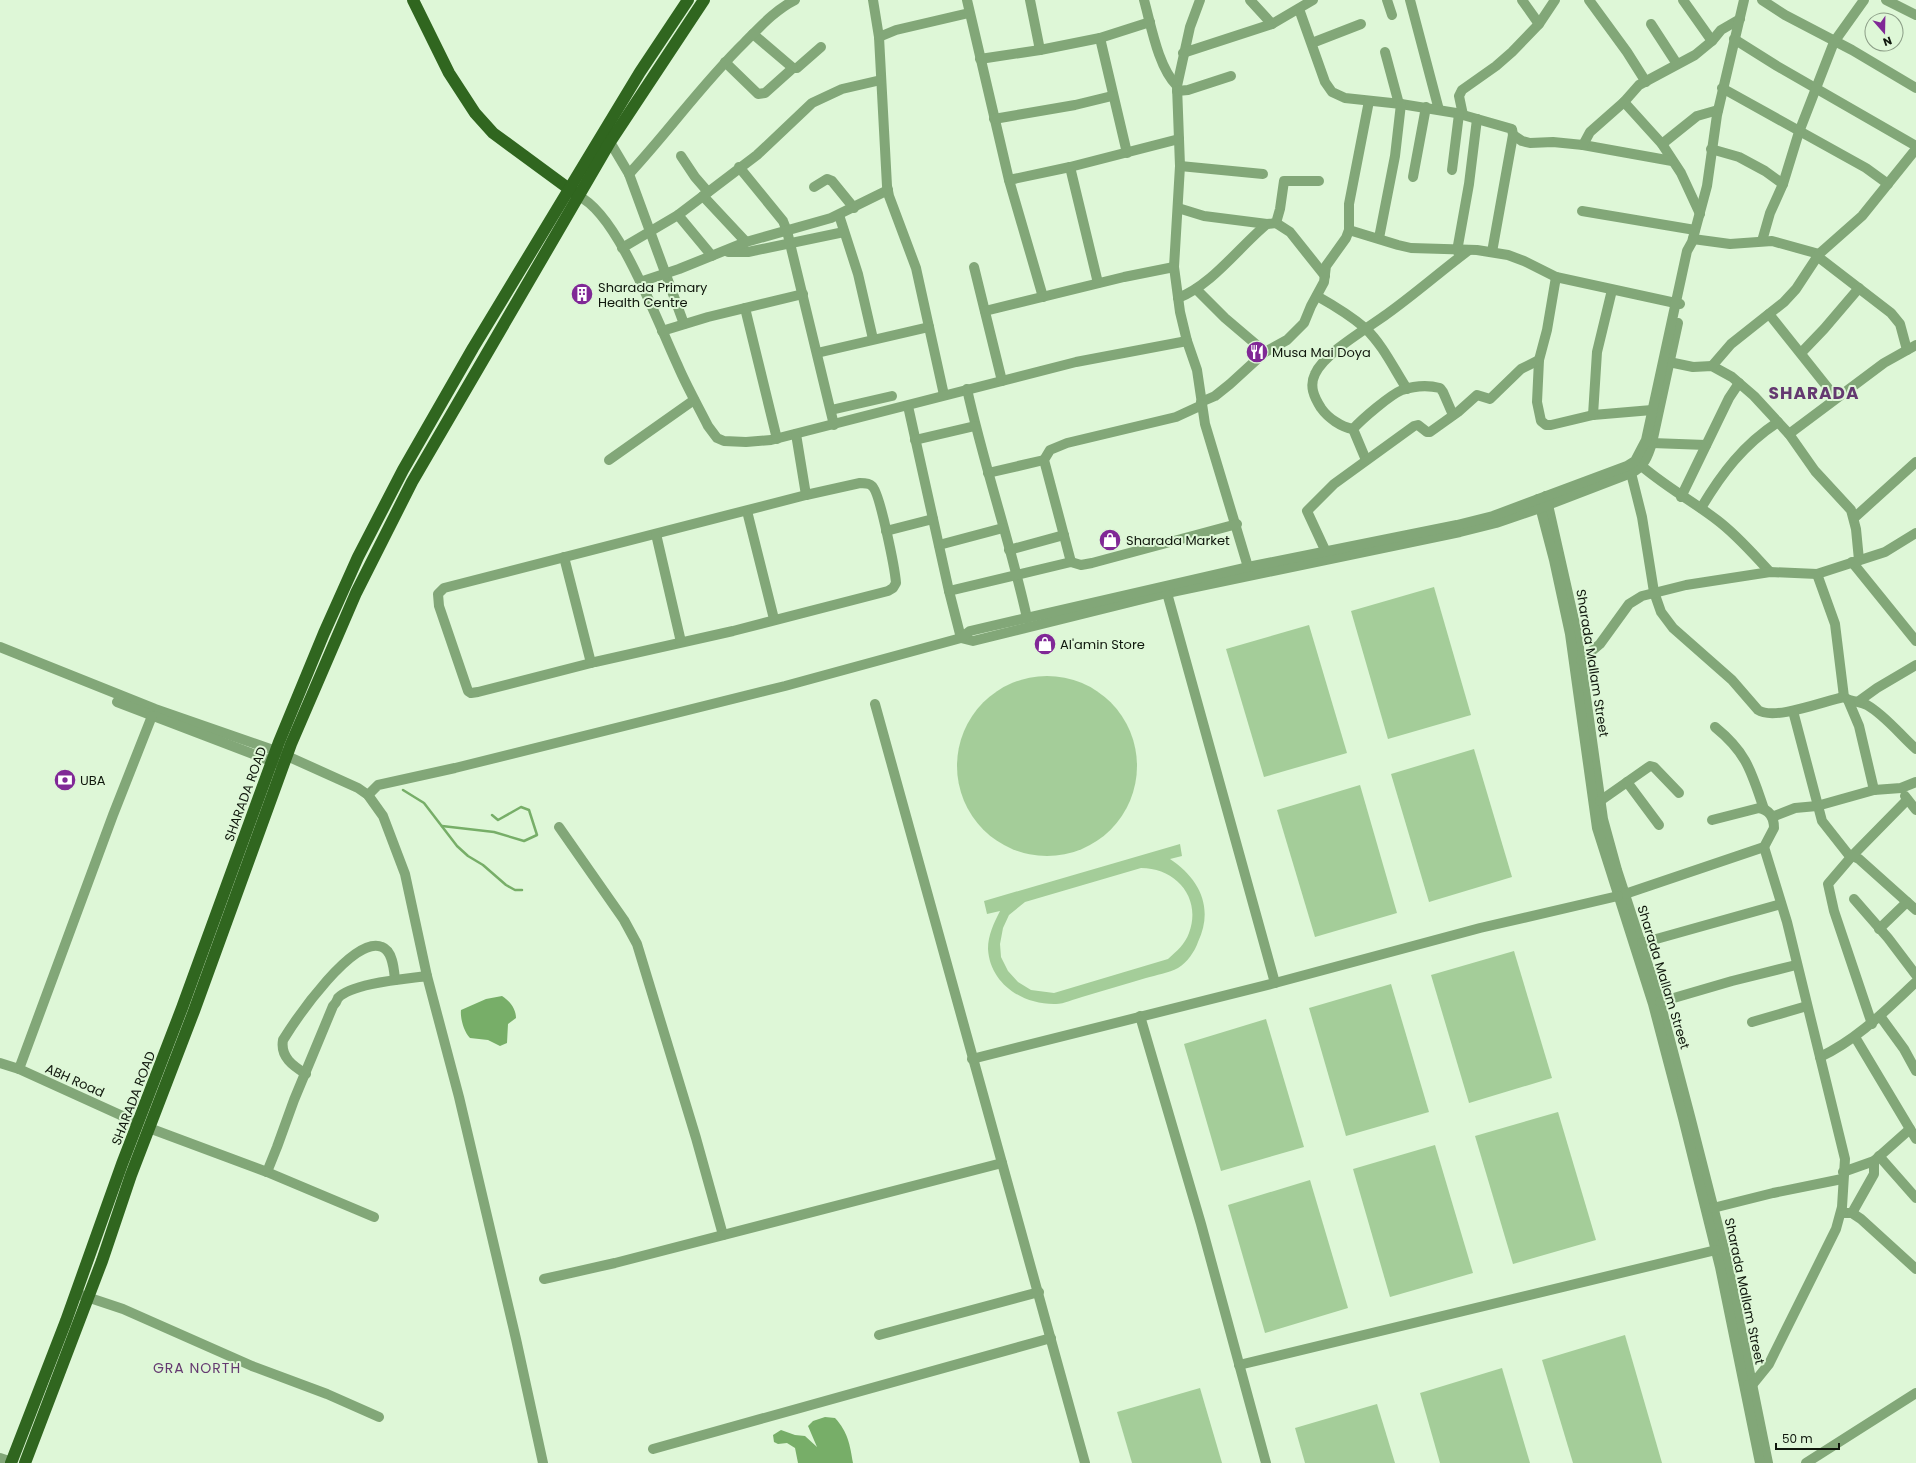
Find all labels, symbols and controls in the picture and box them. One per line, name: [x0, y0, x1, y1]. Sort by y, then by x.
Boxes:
north arrow: [1864, 12, 1904, 52]
text: N: [1881, 32, 1894, 50]
place label: Sharada Primary Health Centre: [598, 278, 708, 312]
building icon: Sharada Primary Health Centre: [569, 281, 595, 307]
restaurant icon: Musa Mai Doya: [1244, 339, 1270, 365]
place label: Musa Mai Doya: [1272, 343, 1371, 362]
district label: SHARADA: [1769, 381, 1859, 405]
shop icon: Sharada Market: [1097, 527, 1123, 553]
place label: Sharada Market: [1126, 531, 1230, 550]
street label: Sharada Mallam Street: [1571, 588, 1614, 739]
shop icon: Al'amin Store: [1032, 631, 1058, 657]
place label: Al'amin Store: [1060, 635, 1145, 654]
street label: SHARADA ROAD: [220, 744, 271, 844]
bank icon: UBA: [52, 767, 78, 793]
place label: UBA: [80, 771, 106, 790]
street label: Sharada Mallam Street: [1633, 903, 1695, 1052]
street label: SHARADA ROAD: [107, 1048, 160, 1148]
street label: ABH Road: [42, 1059, 107, 1102]
street label: Sharada Mallam Street: [1720, 1216, 1769, 1366]
district label: GRA NORTH: [153, 1358, 241, 1378]
scale bar: [1776, 1425, 1839, 1451]
text: 50 m: [1782, 1430, 1813, 1447]

